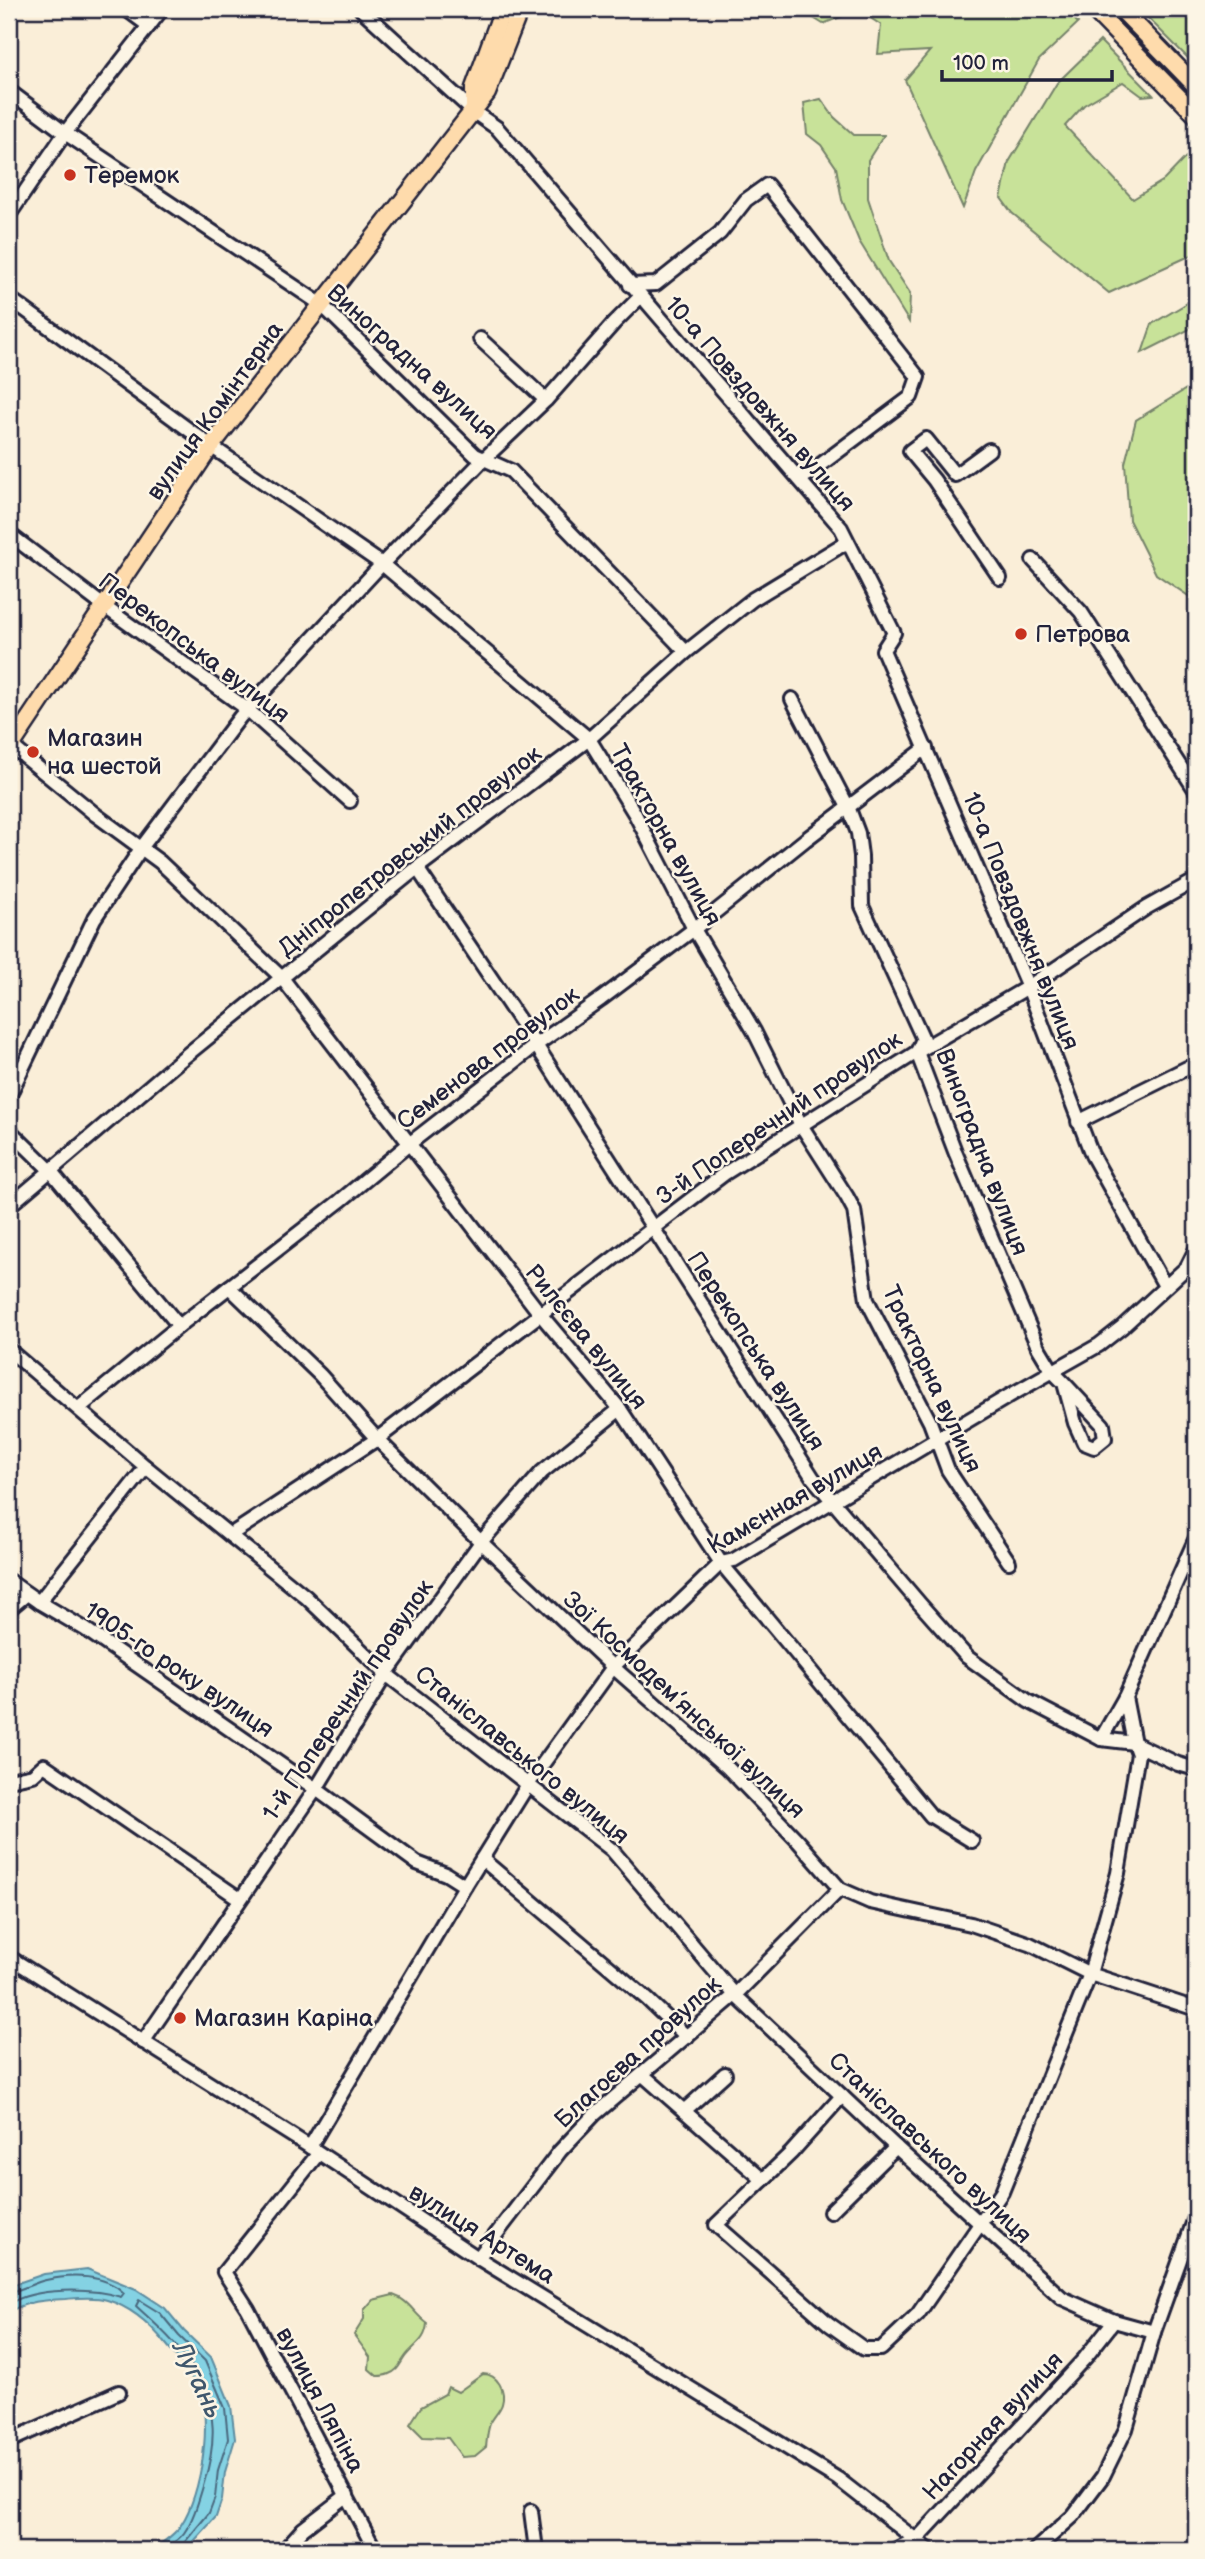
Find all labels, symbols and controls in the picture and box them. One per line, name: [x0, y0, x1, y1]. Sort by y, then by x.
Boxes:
scale bar: [942, 38, 1112, 82]
text: 100 m: [953, 51, 1009, 76]
place label: Теремок: [84, 161, 180, 190]
marker: Теремок: [62, 167, 78, 183]
street label: Виноградна вулиця: [321, 278, 503, 446]
street label: 10-а Повздовжня вулиця: [659, 291, 861, 517]
street label: вулиця Комінтерна: [140, 316, 290, 506]
street label: Перекопська вулиця: [93, 567, 295, 729]
place label: Петрова: [1035, 620, 1130, 649]
marker: Петрова: [1013, 626, 1029, 642]
place label: Магазин на шестой: [47, 724, 162, 781]
street label: Дніпропетровський провулок: [273, 739, 548, 963]
street label: Тракторна вулиця: [604, 739, 728, 931]
marker: Магазин на шестой: [25, 744, 41, 760]
street label: 10-а Повздовжня вулиця: [956, 788, 1086, 1054]
street label: Семенова провулок: [391, 980, 585, 1136]
street label: 3-й Поперечний провулок: [650, 1025, 908, 1211]
street label: Виноградна вулиця: [929, 1045, 1035, 1259]
street label: Перекопська вулиця: [681, 1246, 831, 1456]
street label: Рилєєва вулиця: [519, 1259, 653, 1415]
street label: Тракторна вулиця: [876, 1281, 988, 1477]
street label: Камєнная вулиця: [702, 1437, 888, 1561]
street label: 1-й Поперечний провулок: [256, 1574, 440, 1826]
street label: Зої Космодем’янської вулиця: [557, 1585, 811, 1825]
street label: 1905-го року вулиця: [79, 1596, 279, 1744]
street label: Станіславського вулиця: [409, 1660, 635, 1850]
street label: Благоєва провулок: [549, 1969, 727, 2134]
place label: Магазин Каріна: [194, 2004, 373, 2033]
marker: Магазин Каріна: [172, 2010, 188, 2026]
street label: Станіславського вулиця: [822, 2046, 1038, 2250]
street label: вулиця Артема: [404, 2178, 560, 2290]
street label: вулиця Ляпіна: [269, 2322, 371, 2478]
water label: Лугань: [164, 2335, 229, 2424]
street label: Нагорная вулиця: [917, 2346, 1069, 2506]

